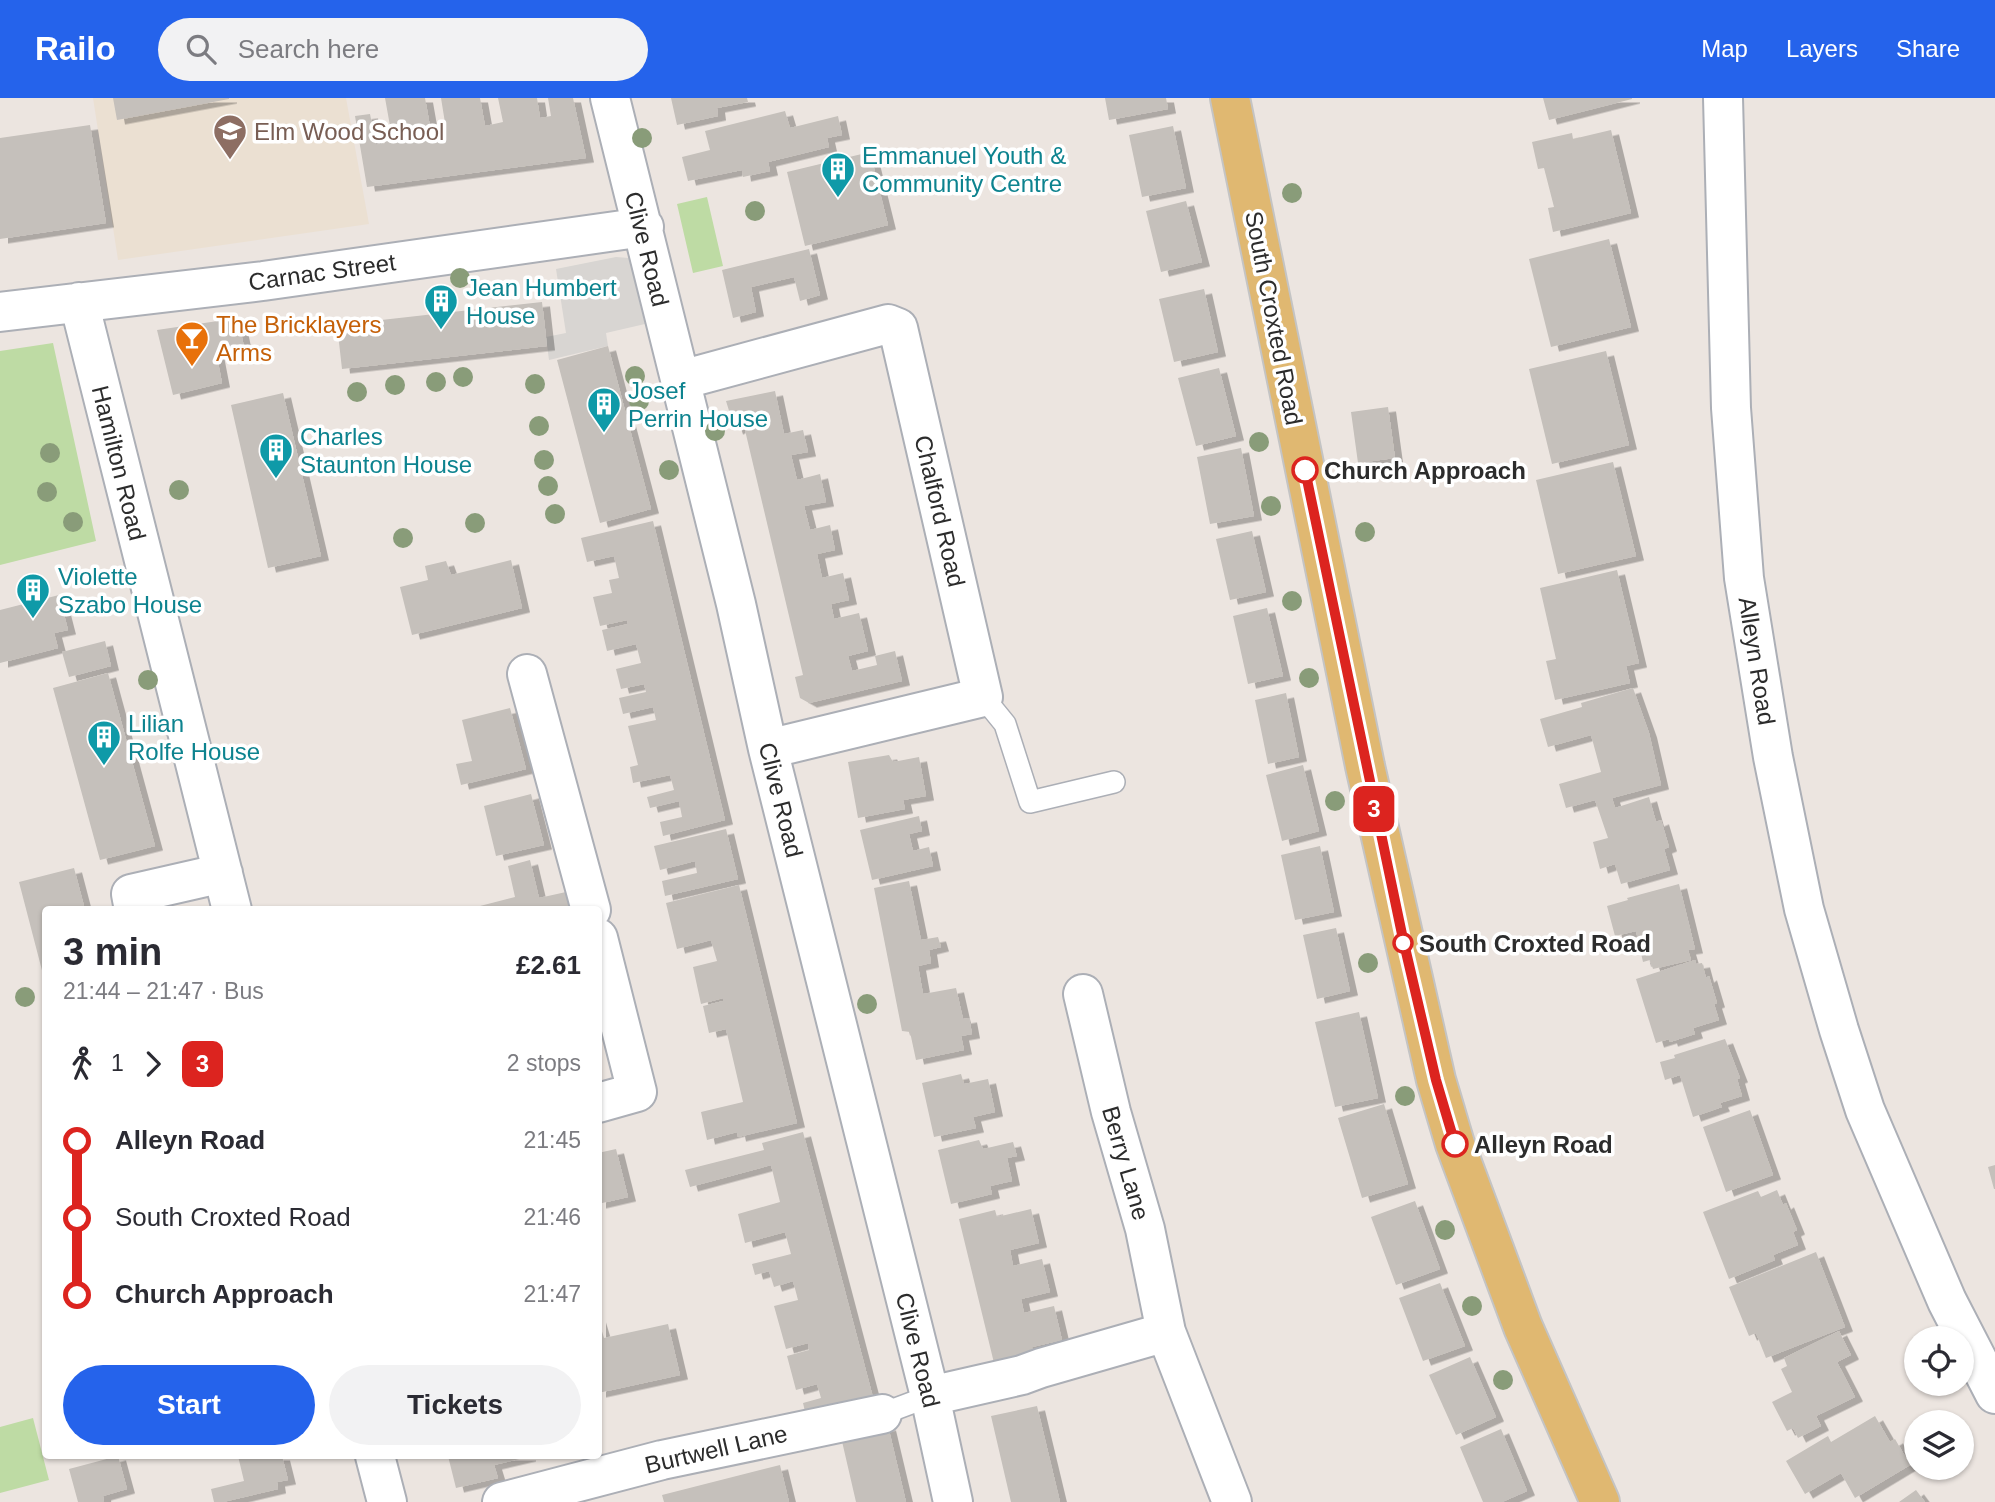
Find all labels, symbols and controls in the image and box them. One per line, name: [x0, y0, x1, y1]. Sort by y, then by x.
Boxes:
search box: [158, 18, 648, 81]
text: Railo: [35, 30, 116, 67]
icon: search: [182, 30, 220, 68]
text: Search here: [238, 34, 379, 64]
text: Map: [1701, 35, 1748, 62]
text: Layers: [1786, 35, 1858, 62]
text: Share: [1896, 35, 1960, 62]
school or university icon: Elm Wood School: [211, 112, 249, 161]
place label: Elm Wood School: [254, 118, 444, 145]
place label: Emmanuel Youth & Community Centre: [862, 142, 1066, 197]
building icon: Emmanuel Youth & Community Centre: [819, 150, 857, 199]
street label: Clive Road: [620, 189, 674, 309]
street label: South Croxted Road: [1240, 209, 1308, 427]
street label: Carnac Street: [247, 248, 398, 296]
place label: Jean Humbert House: [466, 274, 617, 329]
building icon: Jean Humbert House: [422, 282, 460, 331]
place label: The Bricklayers Arms: [216, 311, 381, 366]
bar icon: The Bricklayers Arms: [173, 319, 211, 368]
place label: Josef Perrin House: [628, 377, 768, 432]
street label: Hamilton Road: [87, 383, 151, 543]
building icon: Josef Perrin House: [585, 385, 623, 434]
place label: Charles Staunton House: [300, 423, 472, 478]
building icon: Charles Staunton House: [257, 431, 295, 480]
street label: Chalford Road: [909, 433, 971, 589]
marker: Church Approach: [1292, 457, 1318, 483]
place label: Church Approach: [1324, 457, 1526, 484]
place label: Violette Szabo House: [58, 563, 202, 618]
building icon: Violette Szabo House: [14, 571, 52, 620]
street label: Alleyn Road: [1734, 595, 1780, 727]
place label: Lilian Rolfe House: [128, 710, 260, 765]
building icon: Lilian Rolfe House: [85, 718, 123, 767]
street label: Clive Road: [754, 740, 808, 860]
line badge: 3: [1351, 786, 1397, 832]
text: 3: [1367, 795, 1381, 822]
place label: South Croxted Road: [1419, 930, 1651, 957]
text: 3 min: [63, 931, 162, 973]
marker: South Croxted Road: [1393, 933, 1413, 953]
text: £2.61: [516, 950, 581, 980]
text: 21:44 – 21:47 · Bus: [63, 978, 264, 1004]
icon: walk: [63, 1045, 101, 1083]
icon: forward: [134, 1045, 172, 1083]
text: 1: [111, 1050, 124, 1076]
text: 3: [196, 1050, 209, 1077]
text: 2 stops: [507, 1050, 581, 1076]
street label: Berry Lane: [1097, 1103, 1155, 1223]
text: Alleyn Road: [115, 1125, 265, 1155]
text: 21:45: [523, 1127, 581, 1153]
marker: Alleyn Road: [1442, 1131, 1468, 1157]
place label: Alleyn Road: [1474, 1131, 1613, 1158]
text: South Croxted Road: [115, 1202, 351, 1232]
text: 21:46: [523, 1204, 581, 1230]
text: Church Approach: [115, 1279, 334, 1309]
text: 21:47: [523, 1281, 581, 1307]
street label: Clive Road: [891, 1290, 945, 1410]
map controls: [1904, 1326, 1974, 1480]
button: locate: [1904, 1326, 1974, 1396]
button: Start: [63, 1365, 315, 1445]
button: Tickets: [329, 1365, 581, 1445]
button: layers: [1904, 1410, 1974, 1480]
street label: Burtwell Lane: [642, 1419, 790, 1479]

